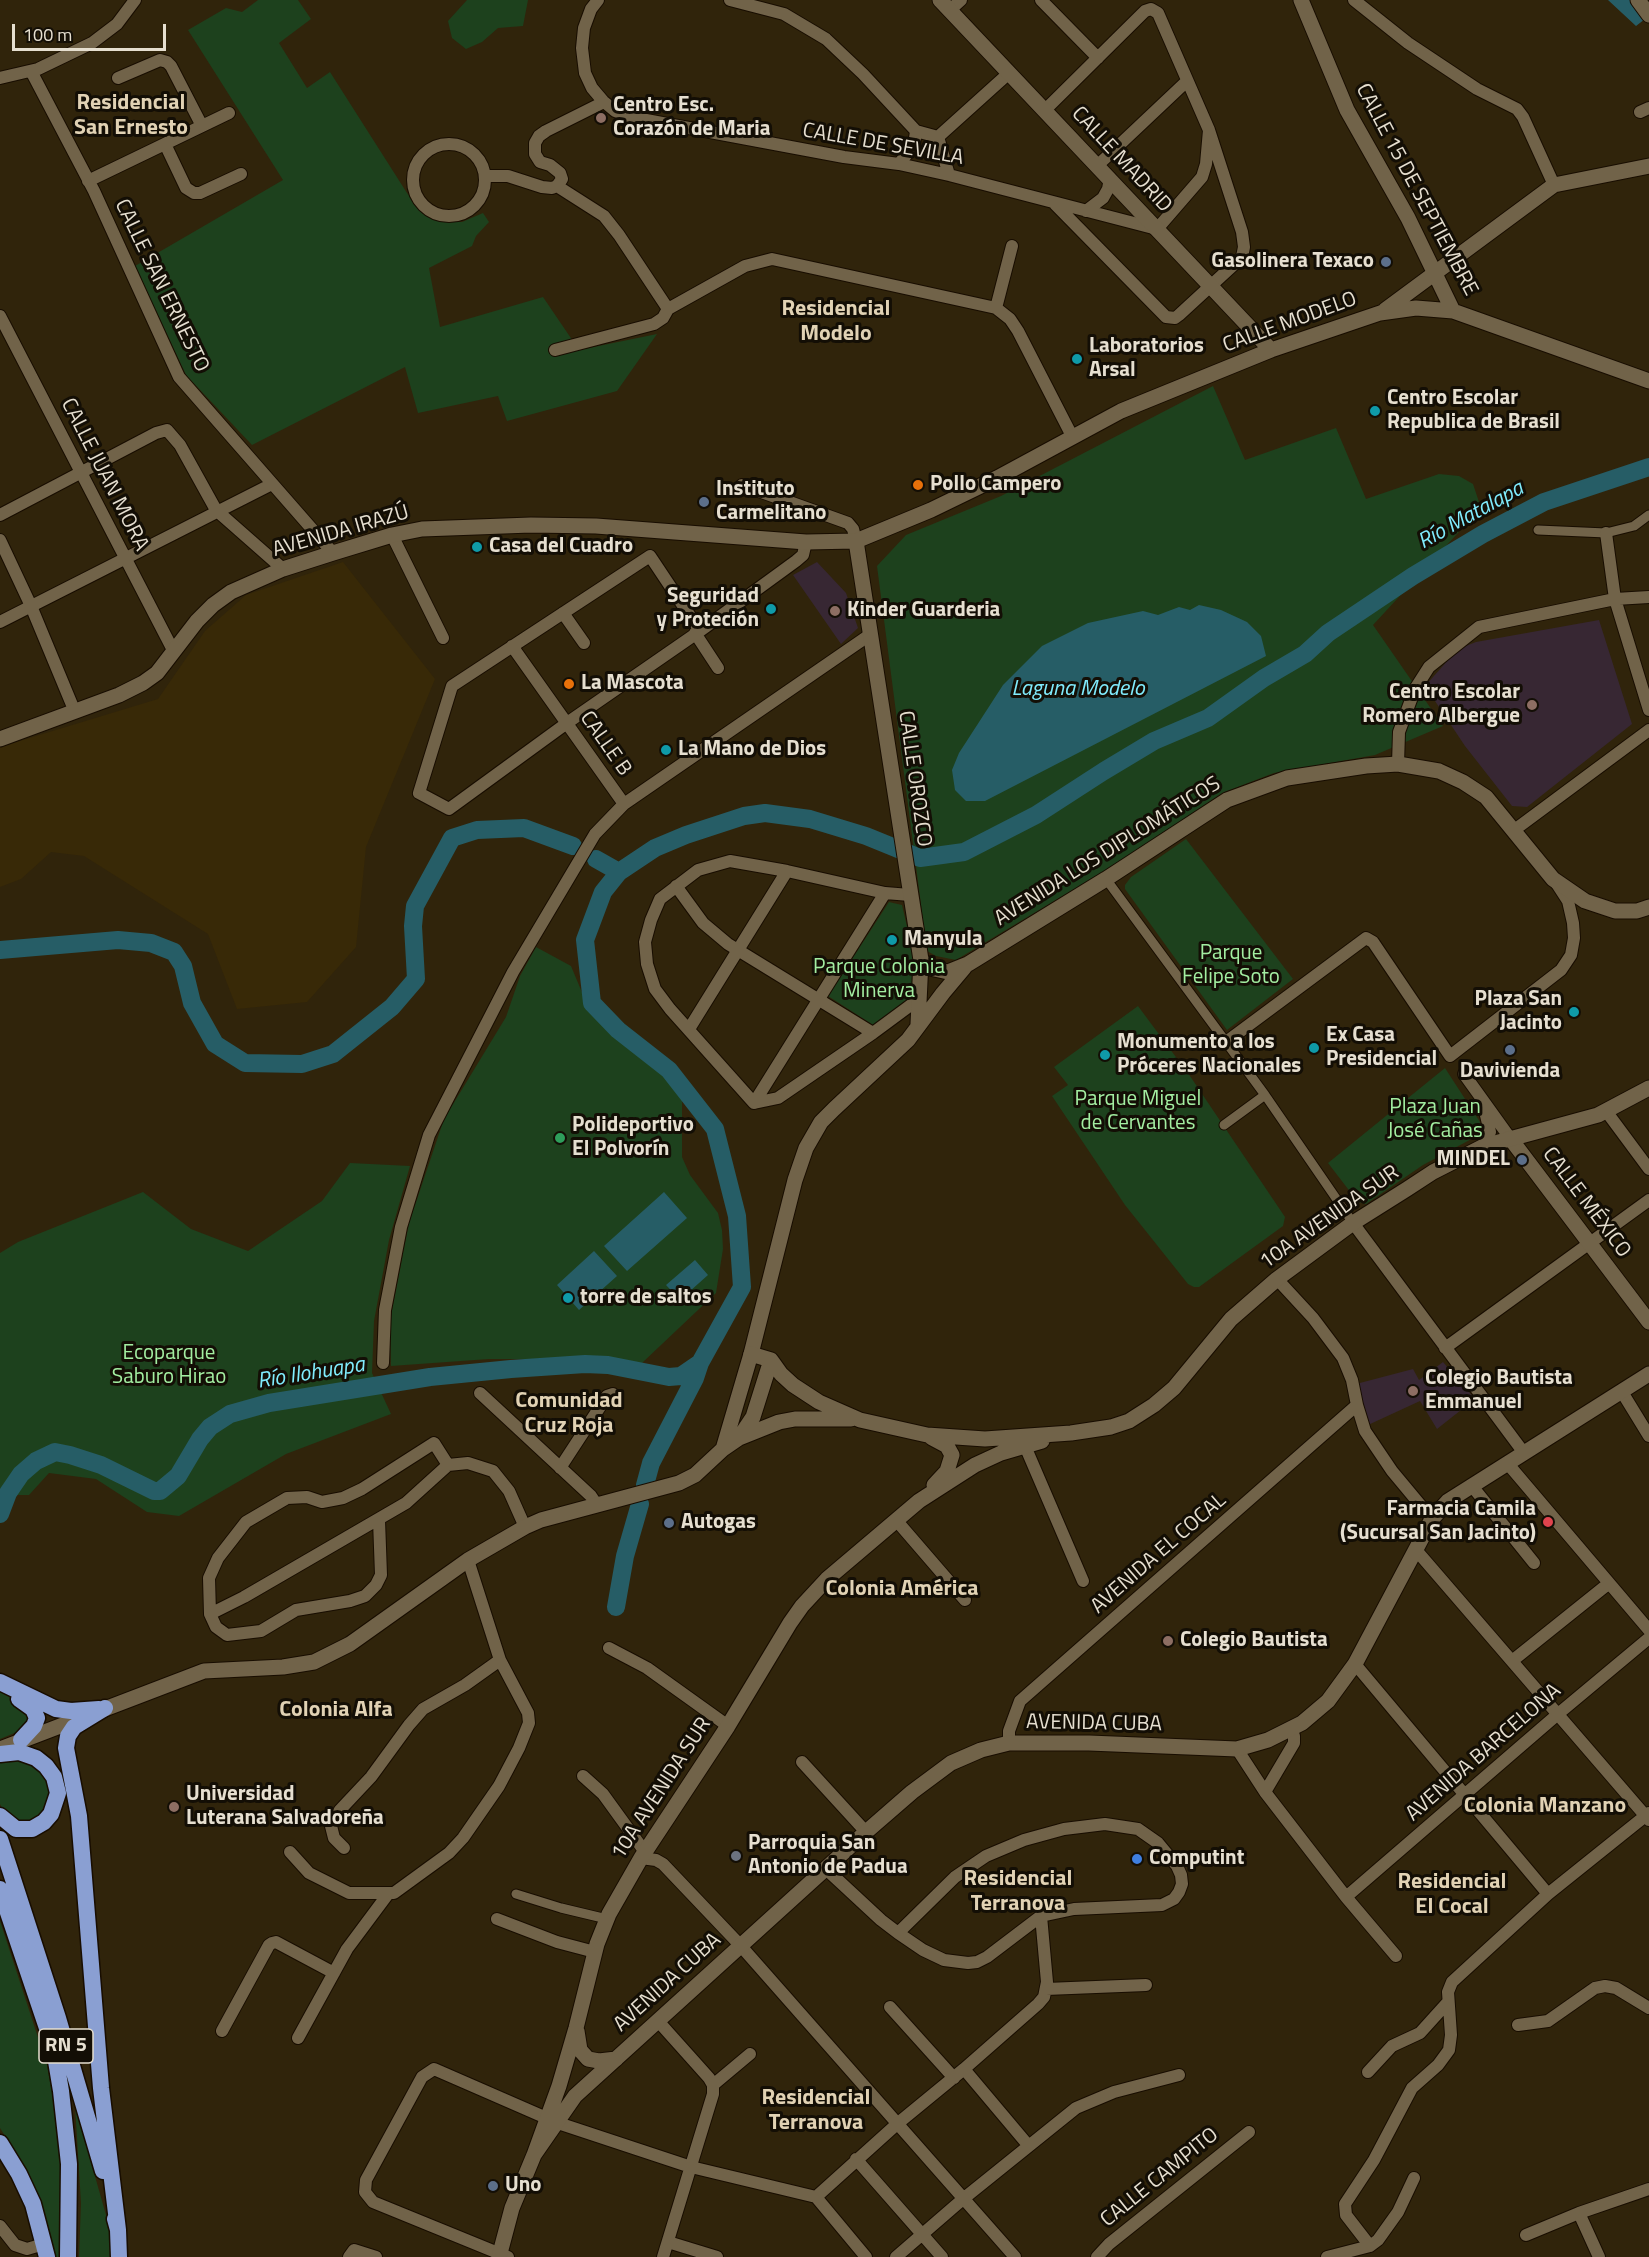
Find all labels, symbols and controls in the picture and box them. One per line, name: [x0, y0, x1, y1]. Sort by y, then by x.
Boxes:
scale bar: [15, 12, 170, 50]
text: 100 m: [23, 21, 72, 48]
street label: CALLE 15 DE SEPTIEMBRE: [1349, 80, 1483, 300]
district label: Residencial San Ernesto: [74, 91, 188, 142]
place label: Centro Esc. Corazón de Maria: [613, 93, 770, 143]
street label: CALLE MADRID: [1066, 102, 1176, 218]
marker: Centro Esc. Corazón de Maria: [594, 111, 608, 125]
street label: CALLE DE SEVILLA: [801, 118, 965, 172]
street label: CALLE SAN ERNESTO: [108, 196, 214, 376]
place label: Gasolinera Texaco: [1211, 249, 1374, 275]
marker: Gasolinera Texaco: [1379, 255, 1393, 269]
street label: CALLE MODELO: [1220, 287, 1360, 359]
district label: Residencial Modelo: [782, 297, 890, 348]
place label: Laboratorios Arsal: [1089, 334, 1204, 384]
marker: Laboratorios Arsal: [1070, 352, 1084, 366]
place label: Centro Escolar Republica de Brasil: [1387, 386, 1560, 436]
street label: CALLE JUAN MORA: [55, 394, 153, 556]
marker: Centro Escolar Republica de Brasil: [1368, 404, 1382, 418]
place label: Pollo Campero: [930, 472, 1062, 498]
water label: Río Matalapa: [1414, 476, 1528, 556]
place label: Instituto Carmelitano: [716, 477, 827, 527]
marker: Pollo Campero: [911, 478, 925, 492]
marker: Instituto Carmelitano: [697, 495, 711, 509]
street label: AVENIDA IRAZÚ: [270, 500, 412, 564]
place label: Casa del Cuadro: [489, 534, 633, 560]
marker: Casa del Cuadro: [470, 540, 484, 554]
place label: Seguridad y Proteción: [657, 584, 759, 634]
place label: Kinder Guarderia: [847, 598, 1000, 624]
marker: Seguridad y Proteción: [764, 602, 778, 616]
marker: Kinder Guarderia: [828, 604, 842, 618]
place label: La Mascota: [581, 671, 684, 697]
marker: La Mascota: [562, 677, 576, 691]
water label: Laguna Modelo: [1011, 677, 1145, 703]
place label: Centro Escolar Romero Albergue: [1362, 680, 1520, 730]
marker: Centro Escolar Romero Albergue: [1525, 698, 1539, 712]
street label: CALLE B: [574, 707, 636, 781]
street label: CALLE OROZCO: [892, 709, 936, 849]
place label: La Mano de Dios: [678, 737, 826, 763]
marker: La Mano de Dios: [659, 743, 673, 757]
street label: AVENIDA LOS DIPLOMÁTICOS: [990, 772, 1226, 932]
place label: Manyula: [904, 927, 983, 953]
marker: Manyula: [885, 933, 899, 947]
park label: Parque Felipe Soto: [1182, 941, 1280, 991]
park label: Parque Colonia Minerva: [813, 955, 945, 1005]
place label: Plaza San Jacinto: [1475, 987, 1562, 1037]
marker: Plaza San Jacinto: [1567, 1005, 1581, 1019]
place label: Ex Casa Presidencial: [1326, 1023, 1437, 1073]
place label: Monumento a los Próceres Nacionales: [1117, 1030, 1301, 1080]
marker: Ex Casa Presidencial: [1307, 1041, 1321, 1055]
marker: Davivienda: [1503, 1043, 1517, 1057]
marker: Monumento a los Próceres Nacionales: [1098, 1048, 1112, 1062]
place label: Davivienda: [1460, 1059, 1560, 1085]
park label: Parque Miguel de Cervantes: [1075, 1087, 1201, 1137]
park label: Plaza Juan José Cañas: [1387, 1095, 1483, 1145]
place label: Polideportivo El Polvorín: [572, 1113, 694, 1163]
marker: Polideportivo El Polvorín: [553, 1131, 567, 1145]
street label: CALLE MÉXICO: [1536, 1143, 1636, 1263]
place label: MINDEL: [1436, 1147, 1510, 1173]
marker: MINDEL: [1515, 1153, 1529, 1167]
street label: 10A AVENIDA SUR: [1256, 1161, 1404, 1275]
place label: torre de saltos: [580, 1285, 712, 1311]
marker: torre de saltos: [561, 1291, 575, 1305]
park label: Ecoparque Saburo Hirao: [112, 1341, 226, 1391]
water label: Río Ilohuapa: [255, 1352, 367, 1396]
place label: Colegio Bautista Emmanuel: [1425, 1366, 1573, 1416]
marker: Colegio Bautista Emmanuel: [1406, 1384, 1420, 1398]
district label: Comunidad Cruz Roja: [515, 1389, 623, 1440]
street label: AVENIDA EL COCAL: [1086, 1488, 1232, 1620]
place label: Farmacia Camila (Sucursal San Jacinto): [1340, 1497, 1536, 1547]
place label: Autogas: [681, 1510, 756, 1536]
marker: Farmacia Camila (Sucursal San Jacinto): [1541, 1515, 1555, 1529]
marker: Autogas: [662, 1516, 676, 1530]
district label: Colonia América: [826, 1577, 978, 1603]
place label: Colegio Bautista: [1180, 1628, 1328, 1654]
marker: Colegio Bautista: [1161, 1634, 1175, 1648]
street label: AVENIDA BARCELONA: [1401, 1679, 1567, 1827]
district label: Colonia Alfa: [279, 1698, 393, 1724]
street label: AVENIDA CUBA: [1026, 1710, 1162, 1738]
street label: 10A AVENIDA SUR: [607, 1713, 717, 1865]
place label: Universidad Luterana Salvadoreña: [186, 1782, 384, 1832]
district label: Colonia Manzano: [1464, 1794, 1626, 1820]
marker: Universidad Luterana Salvadoreña: [167, 1800, 181, 1814]
place label: Parroquia San Antonio de Padua: [748, 1831, 908, 1881]
place label: Computint: [1149, 1846, 1244, 1872]
marker: Parroquia San Antonio de Padua: [729, 1849, 743, 1863]
marker: Computint: [1130, 1852, 1144, 1866]
district label: Residencial Terranova: [964, 1867, 1072, 1918]
district label: Residencial El Cocal: [1398, 1870, 1506, 1922]
street label: AVENIDA CUBA: [609, 1928, 727, 2038]
road number: RN 5: [39, 2029, 93, 2063]
district label: Residencial Terranova: [762, 2086, 870, 2138]
street label: CALLE CAMPITO: [1096, 2123, 1224, 2233]
place label: Uno: [505, 2173, 541, 2199]
marker: Uno: [486, 2179, 500, 2193]

